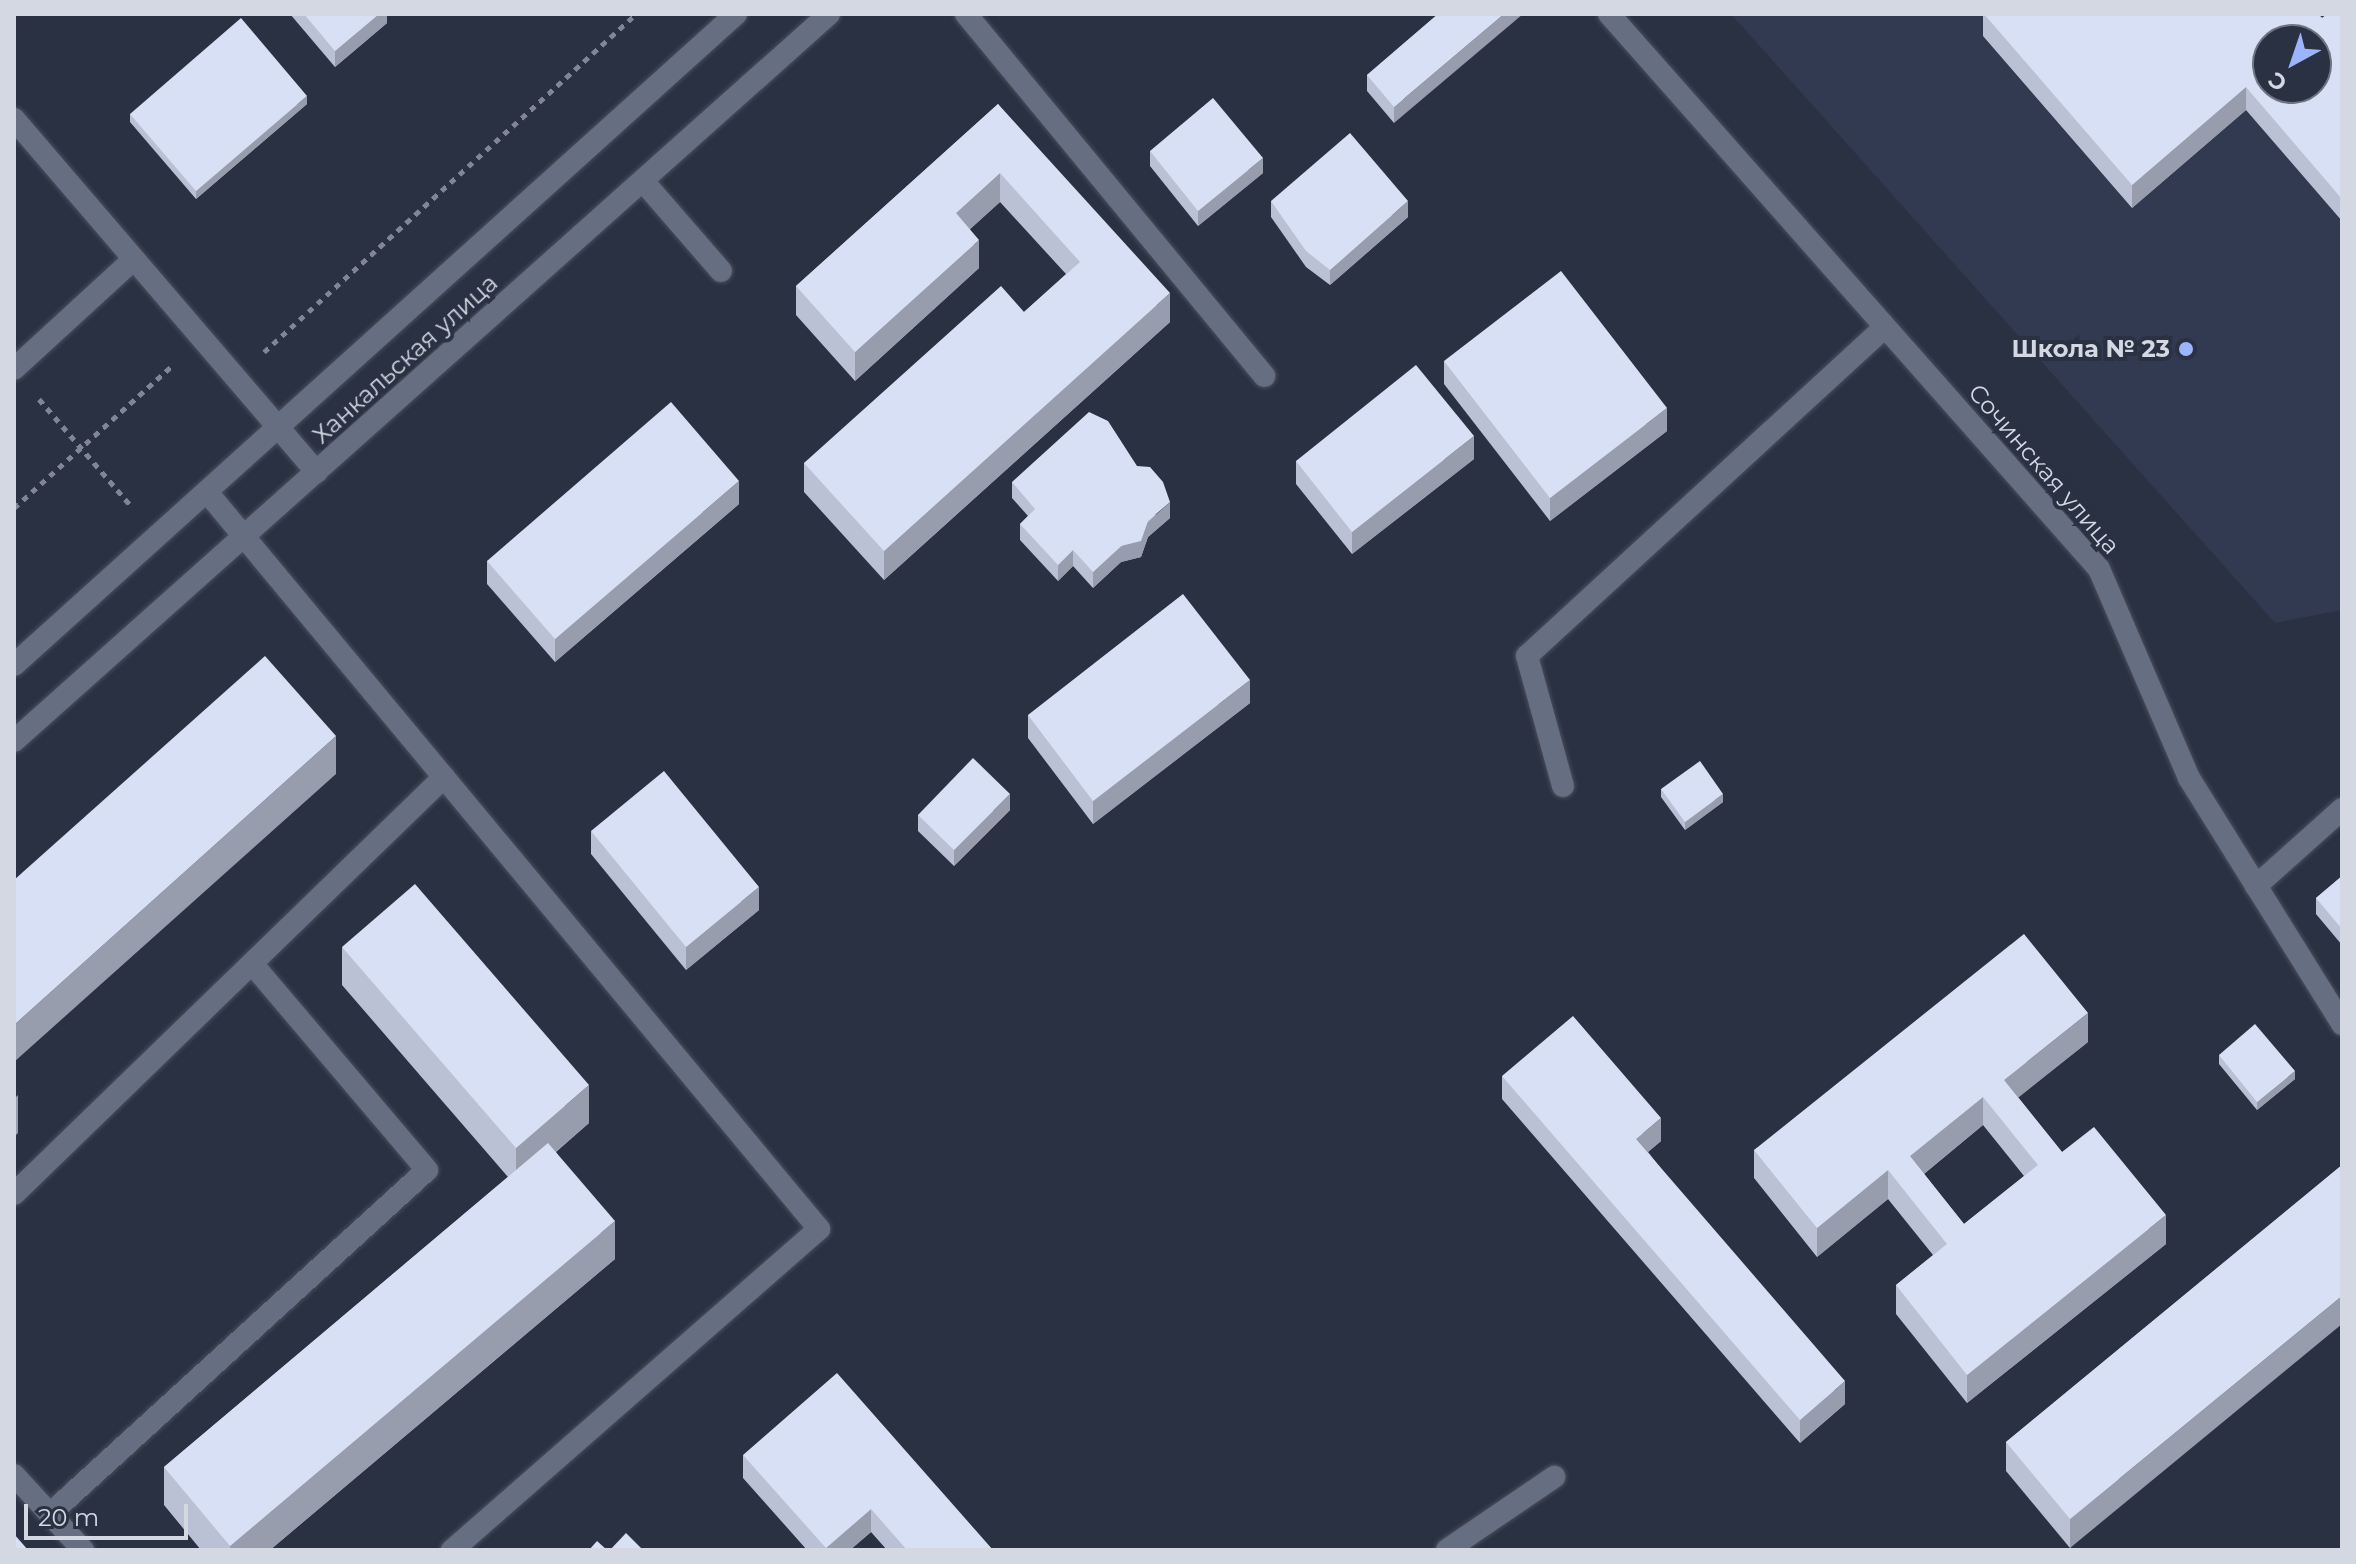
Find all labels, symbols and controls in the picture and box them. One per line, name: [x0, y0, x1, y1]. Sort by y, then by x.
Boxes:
north arrow: [2252, 24, 2332, 104]
text: С: [2263, 66, 2292, 97]
street label: Ханкальская улица: [307, 268, 503, 450]
place label: Школа № 23: [2011, 335, 2170, 363]
marker: Школа № 23: [2177, 340, 2195, 358]
street label: Сочинская улица: [1962, 378, 2126, 560]
scale bar: [28, 1488, 192, 1538]
text: 20 m: [38, 1503, 99, 1532]

